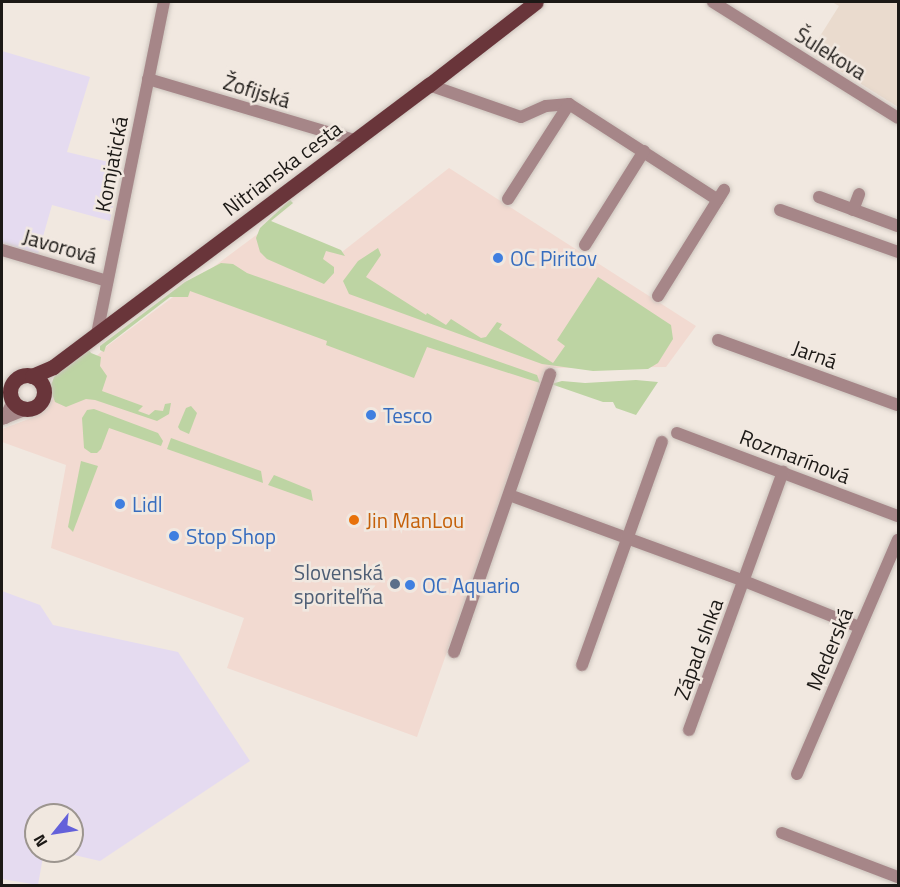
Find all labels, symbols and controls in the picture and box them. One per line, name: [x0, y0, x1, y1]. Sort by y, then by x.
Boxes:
street label: Šulekova: [791, 21, 871, 85]
street label: Žofijská: [221, 69, 293, 113]
street label: Komjatická: [89, 114, 133, 214]
street label: Nitrianska cesta: [218, 115, 346, 221]
street label: Javorová: [20, 223, 100, 269]
place label: OC Piritov: [510, 245, 597, 271]
marker: OC Piritov: [491, 251, 505, 265]
street label: Jarná: [789, 334, 841, 374]
place label: Tesco: [383, 402, 433, 428]
marker: Tesco: [364, 408, 378, 422]
street label: Rozmarínová: [736, 423, 854, 489]
place label: Lidl: [132, 491, 163, 517]
marker: Lidl: [113, 497, 127, 511]
place label: Jin ManLou: [366, 507, 464, 533]
marker: Jin ManLou: [347, 513, 361, 527]
place label: Stop Shop: [186, 523, 276, 549]
marker: Stop Shop: [167, 529, 181, 543]
place label: Slovenská sporiteľňa: [294, 559, 383, 609]
place label: OC Aquario: [422, 572, 520, 598]
marker: Slovenská sporiteľňa: [388, 577, 402, 591]
marker: OC Aquario: [403, 578, 417, 592]
street label: Západ slnka: [668, 595, 728, 703]
street label: Mederská: [800, 604, 858, 694]
north arrow: [24, 803, 84, 863]
text: N: [27, 830, 53, 852]

